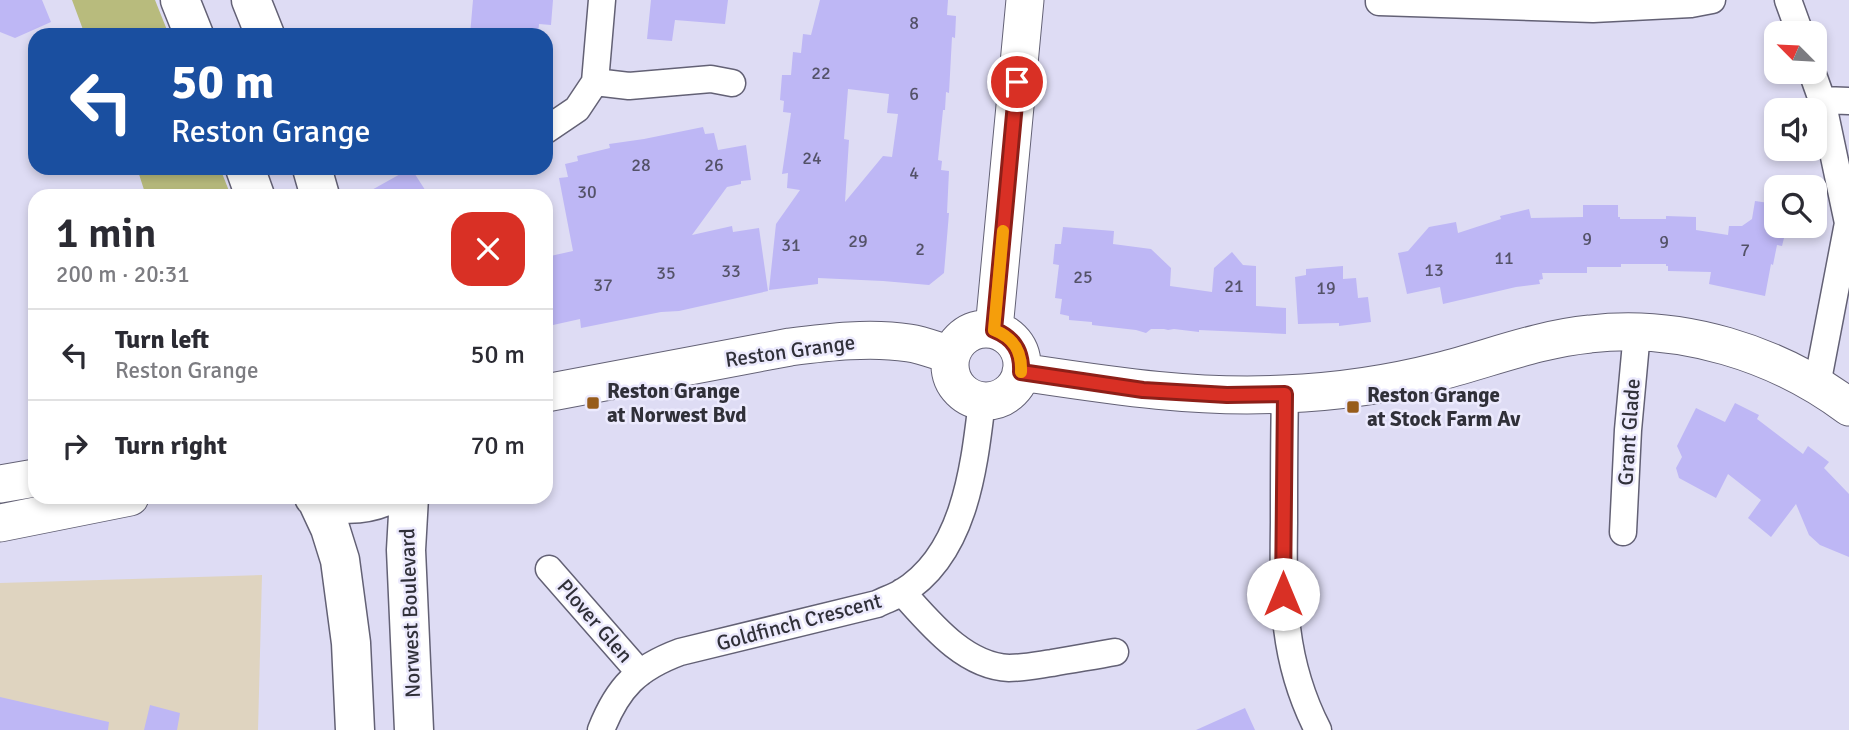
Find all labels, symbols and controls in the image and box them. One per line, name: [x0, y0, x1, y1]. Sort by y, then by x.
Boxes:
house number: 8: [909, 12, 919, 34]
north arrow: [1764, 21, 1827, 84]
map controls: [1764, 21, 1827, 238]
text: 50 m: [171, 52, 274, 112]
pin: [987, 52, 1047, 112]
icon: left: [56, 56, 147, 147]
house number: 22: [811, 62, 831, 84]
icon: arrive: [998, 63, 1036, 101]
house number: 6: [909, 83, 919, 105]
button: sound: [1764, 98, 1827, 161]
text: Reston Grange: [171, 112, 371, 151]
house number: 24: [802, 147, 822, 169]
house number: 28: [631, 154, 651, 176]
house number: 26: [704, 154, 724, 176]
house number: 4: [909, 162, 919, 184]
button: search: [1764, 175, 1827, 238]
house number: 30: [577, 181, 597, 203]
text: 1 min: [56, 208, 157, 259]
button: close: [451, 212, 525, 286]
house number: 9: [1582, 228, 1592, 250]
house number: 29: [848, 230, 868, 252]
house number: 9: [1659, 231, 1669, 253]
house number: 31: [781, 234, 801, 256]
house number: 2: [915, 238, 925, 260]
house number: 7: [1740, 239, 1750, 261]
house number: 11: [1494, 247, 1514, 269]
house number: 13: [1424, 259, 1444, 281]
text: 200 m · 20:31: [56, 260, 190, 289]
house number: 33: [721, 260, 741, 282]
house number: 35: [656, 262, 676, 284]
house number: 25: [1073, 266, 1093, 288]
house number: 37: [593, 274, 613, 296]
house number: 21: [1224, 275, 1244, 297]
house number: 19: [1316, 277, 1336, 299]
text: Turn left: [115, 324, 209, 356]
street label: Reston Grange: [723, 329, 857, 373]
icon: left: [56, 336, 94, 374]
text: 50 m: [470, 339, 525, 371]
text: Reston Grange: [115, 356, 258, 385]
place label: Reston Grange at Norwest Bvd: [607, 378, 746, 428]
street label: Grant Glade: [1612, 378, 1646, 486]
place label: Reston Grange at Stock Farm Av: [1367, 382, 1521, 432]
marker: Reston Grange at Norwest Bvd: [585, 395, 601, 411]
marker: Reston Grange at Stock Farm Av: [1345, 399, 1361, 415]
icon: right: [56, 427, 94, 465]
text: Turn right: [115, 430, 227, 462]
text: 70 m: [470, 430, 525, 462]
street label: Norwest Boulevard: [394, 528, 426, 698]
position arrow: [1246, 557, 1320, 631]
street label: Plover Glen: [552, 574, 638, 668]
street label: Goldfinch Crescent: [714, 587, 884, 657]

